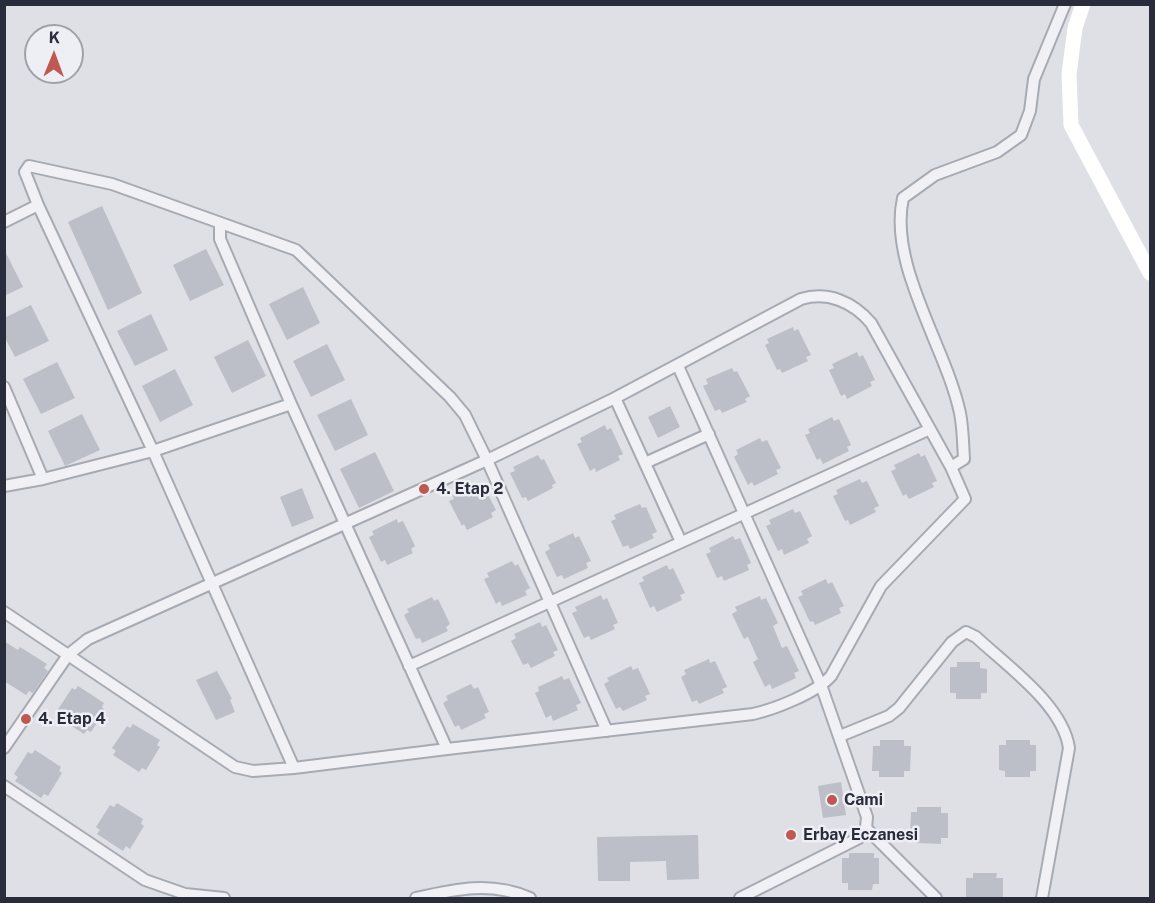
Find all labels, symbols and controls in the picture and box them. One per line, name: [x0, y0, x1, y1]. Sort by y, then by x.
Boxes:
north arrow: [24, 24, 84, 84]
text: K: [48, 28, 60, 47]
place label: 4. Etap 2: [436, 479, 503, 499]
marker: 4. Etap 2: [417, 482, 431, 496]
place label: 4. Etap 4: [38, 709, 106, 729]
marker: 4. Etap 4: [19, 712, 33, 726]
place label: Cami: [844, 790, 883, 810]
marker: Cami: [825, 793, 839, 807]
place label: Erbay Eczanesi: [803, 825, 918, 845]
marker: Erbay Eczanesi: [784, 828, 798, 842]

